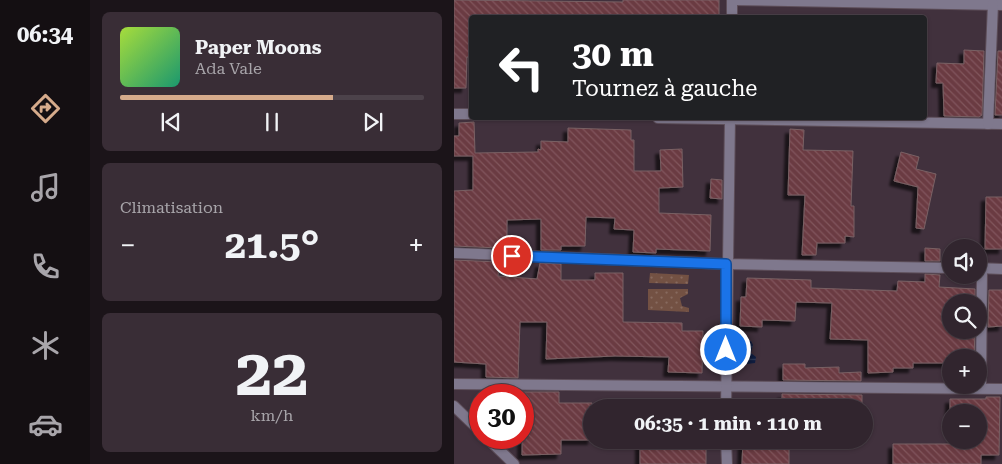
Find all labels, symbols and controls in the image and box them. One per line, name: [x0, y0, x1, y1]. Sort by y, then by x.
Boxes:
text: 06:34: [17, 22, 73, 47]
text: 30 m: [572, 34, 654, 75]
icon: left: [489, 35, 554, 100]
text: Paper Moons: [195, 36, 322, 59]
text: Ada Vale: [195, 59, 262, 78]
text: Tournez à gauche: [572, 76, 757, 101]
icon: directions: [28, 91, 63, 126]
icon: previous: [157, 108, 185, 136]
icon: pause: [258, 108, 286, 136]
icon: next: [359, 108, 387, 136]
icon: music: [28, 170, 63, 205]
text: Climatisation: [120, 198, 223, 217]
text: 21.5°: [225, 223, 319, 267]
text: −: [120, 229, 136, 262]
text: +: [408, 229, 424, 262]
pin: [491, 235, 533, 277]
map controls: [942, 239, 987, 449]
button: sound: [942, 239, 987, 284]
icon: arrive: [498, 242, 526, 270]
icon: phone: [28, 249, 63, 284]
button: search: [942, 294, 987, 339]
position arrow: [699, 323, 751, 375]
icon: climate: [28, 328, 63, 363]
text: 22: [236, 335, 308, 411]
button: +: [942, 349, 987, 394]
speed limit sign: 30: [469, 384, 534, 449]
button: −: [942, 404, 987, 449]
text: km/h: [251, 406, 293, 425]
icon: car: [28, 407, 63, 442]
text: 06:35 · 1 min · 110 m: [634, 412, 822, 435]

